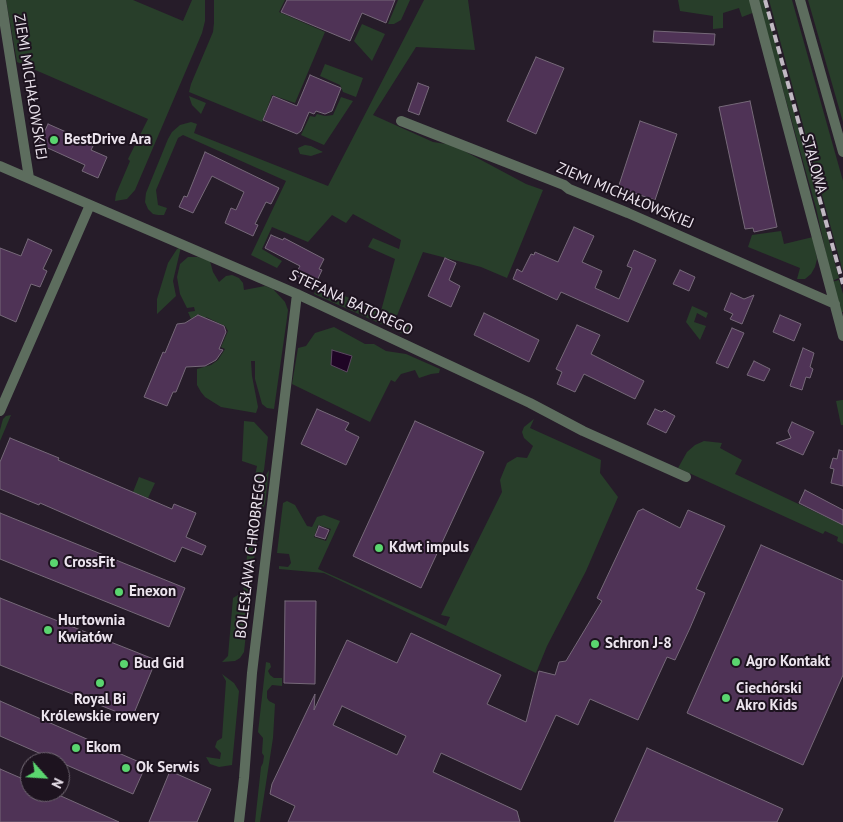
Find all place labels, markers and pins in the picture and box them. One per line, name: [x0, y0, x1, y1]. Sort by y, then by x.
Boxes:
place label: BestDrive Ara: [64, 131, 151, 149]
marker: BestDrive Ara: [48, 134, 60, 146]
place label: Kdwt impuls: [389, 539, 469, 557]
marker: Kdwt impuls: [373, 542, 385, 554]
place label: CrossFit: [64, 554, 115, 572]
marker: CrossFit: [48, 557, 60, 569]
place label: Enexon: [129, 583, 176, 601]
marker: Enexon: [113, 586, 125, 598]
place label: Hurtownia Kwiatów: [58, 612, 125, 647]
marker: Hurtownia Kwiatów: [42, 624, 54, 636]
place label: Schron J-8: [605, 635, 672, 653]
marker: Schron J-8: [589, 638, 601, 650]
place label: Agro Kontakt: [746, 653, 830, 671]
place label: Bud Gid: [134, 655, 184, 673]
marker: Agro Kontakt: [730, 656, 742, 668]
marker: Bud Gid: [118, 658, 130, 670]
marker: Royal Bi Królewskie rowery: [94, 677, 106, 689]
place label: Ciechórski Akro Kids: [736, 680, 802, 715]
place label: Royal Bi Królewskie rowery: [41, 691, 159, 726]
marker: Ciechórski Akro Kids: [720, 692, 732, 704]
place label: Ekom: [86, 739, 121, 757]
marker: Ekom: [70, 742, 82, 754]
place label: Ok Serwis: [136, 759, 199, 777]
marker: Ok Serwis: [120, 762, 132, 774]

